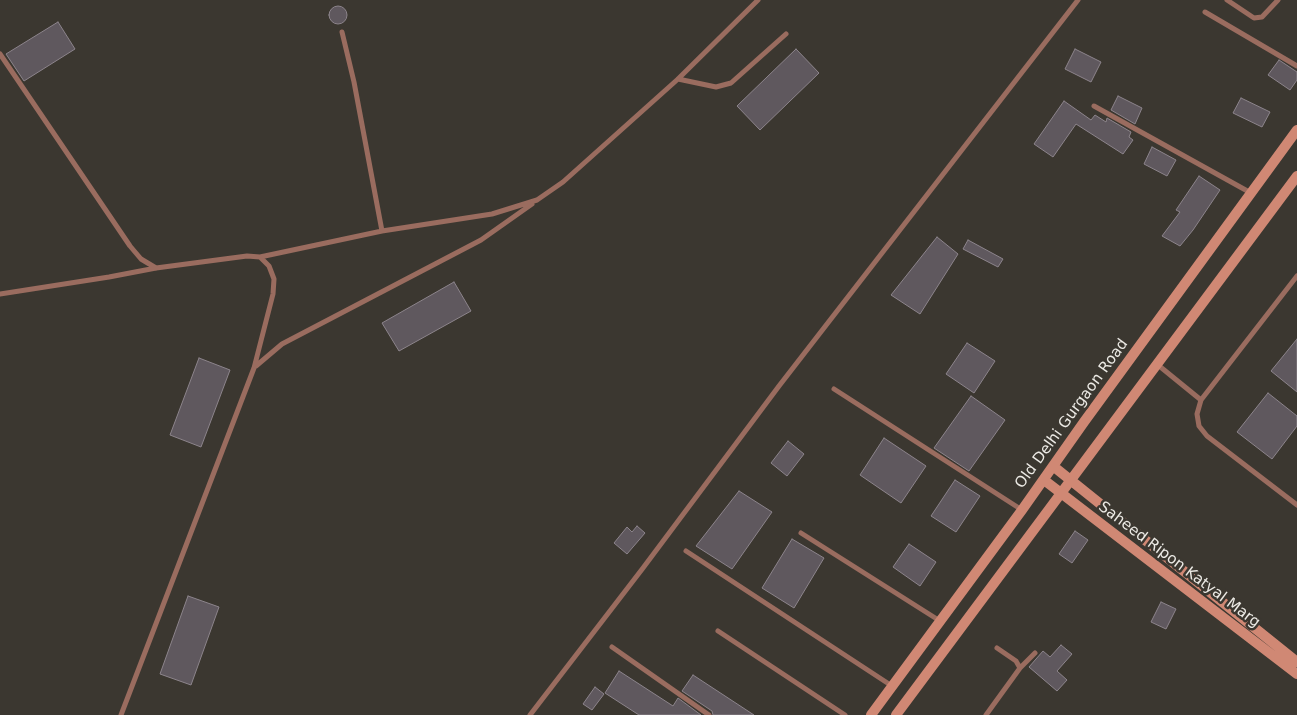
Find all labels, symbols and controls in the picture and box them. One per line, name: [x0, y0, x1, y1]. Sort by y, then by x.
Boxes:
street label: Old Delhi Gurgaon Road: [1012, 336, 1132, 492]
street label: Saheed Ripon Katyal Marg: [1095, 498, 1263, 632]

